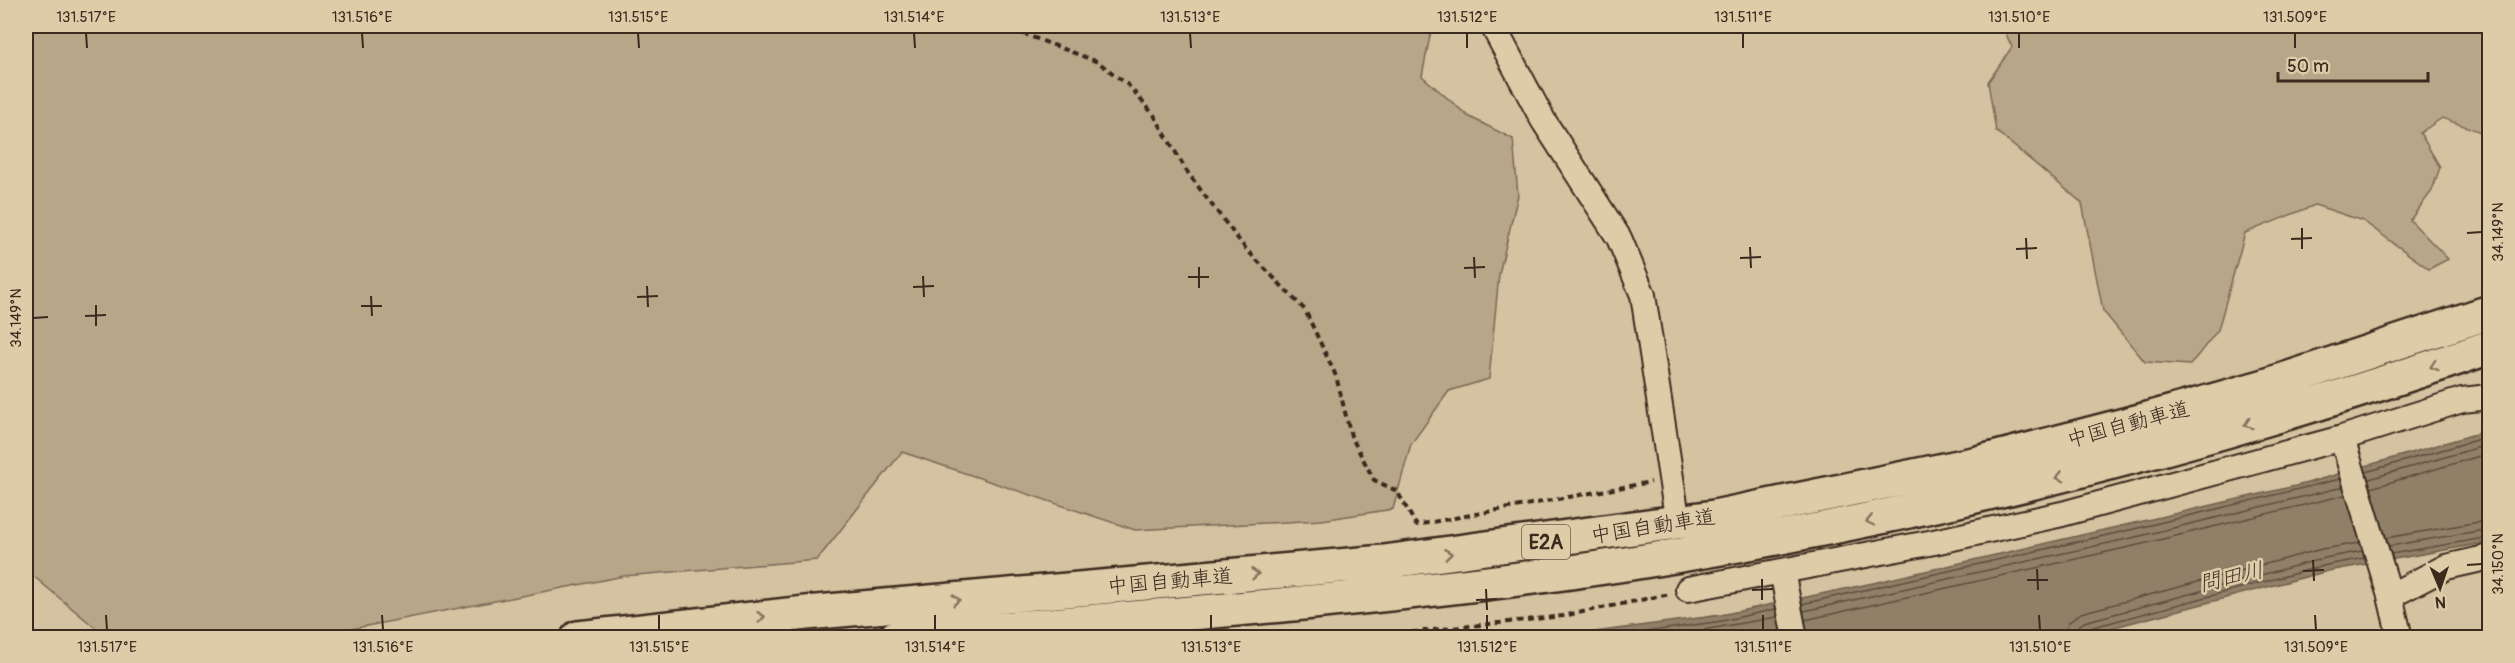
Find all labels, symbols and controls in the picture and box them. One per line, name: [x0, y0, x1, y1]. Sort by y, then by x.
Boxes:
text: 131.517°E: [56, 8, 116, 27]
text: 131.516°E: [332, 8, 392, 27]
text: 131.515°E: [608, 8, 668, 27]
text: 131.514°E: [884, 8, 944, 27]
text: 131.513°E: [1160, 8, 1220, 27]
text: 131.512°E: [1437, 8, 1497, 27]
text: 131.511°E: [1714, 8, 1772, 27]
text: 131.510°E: [1988, 8, 2050, 27]
text: 131.509°E: [2263, 8, 2327, 27]
scale bar: [2278, 45, 2428, 83]
text: 50 m: [2287, 55, 2329, 78]
text: 34.149°N: [2489, 202, 2508, 262]
text: 34.149°N: [7, 288, 26, 348]
one-way arrow: [2429, 359, 2440, 371]
street label: 中国自動車道: [2064, 395, 2192, 454]
one-way arrow: [2243, 417, 2254, 429]
one-way arrow: [2055, 469, 2065, 482]
street label: 中国自動車道: [1589, 503, 1717, 550]
one-way arrow: [1865, 513, 1875, 526]
road number: E2A: [1522, 525, 1570, 559]
text: 34.150°N: [2489, 533, 2508, 595]
one-way arrow: [1444, 548, 1453, 560]
water label: 問田川: [2196, 556, 2267, 598]
north arrow: [2410, 558, 2470, 618]
street label: 中国自動車道: [1106, 563, 1234, 600]
one-way arrow: [1250, 568, 1259, 581]
text: N: [2435, 592, 2446, 612]
one-way arrow: [951, 594, 960, 607]
one-way arrow: [757, 611, 766, 624]
text: 131.517°E: [77, 638, 137, 657]
text: 131.516°E: [353, 638, 413, 657]
text: 131.515°E: [629, 638, 689, 657]
text: 131.514°E: [905, 638, 965, 657]
text: 131.513°E: [1181, 638, 1241, 657]
text: 131.512°E: [1457, 638, 1517, 657]
text: 131.511°E: [1734, 638, 1792, 657]
text: 131.510°E: [2009, 638, 2071, 657]
text: 131.509°E: [2284, 638, 2348, 657]

